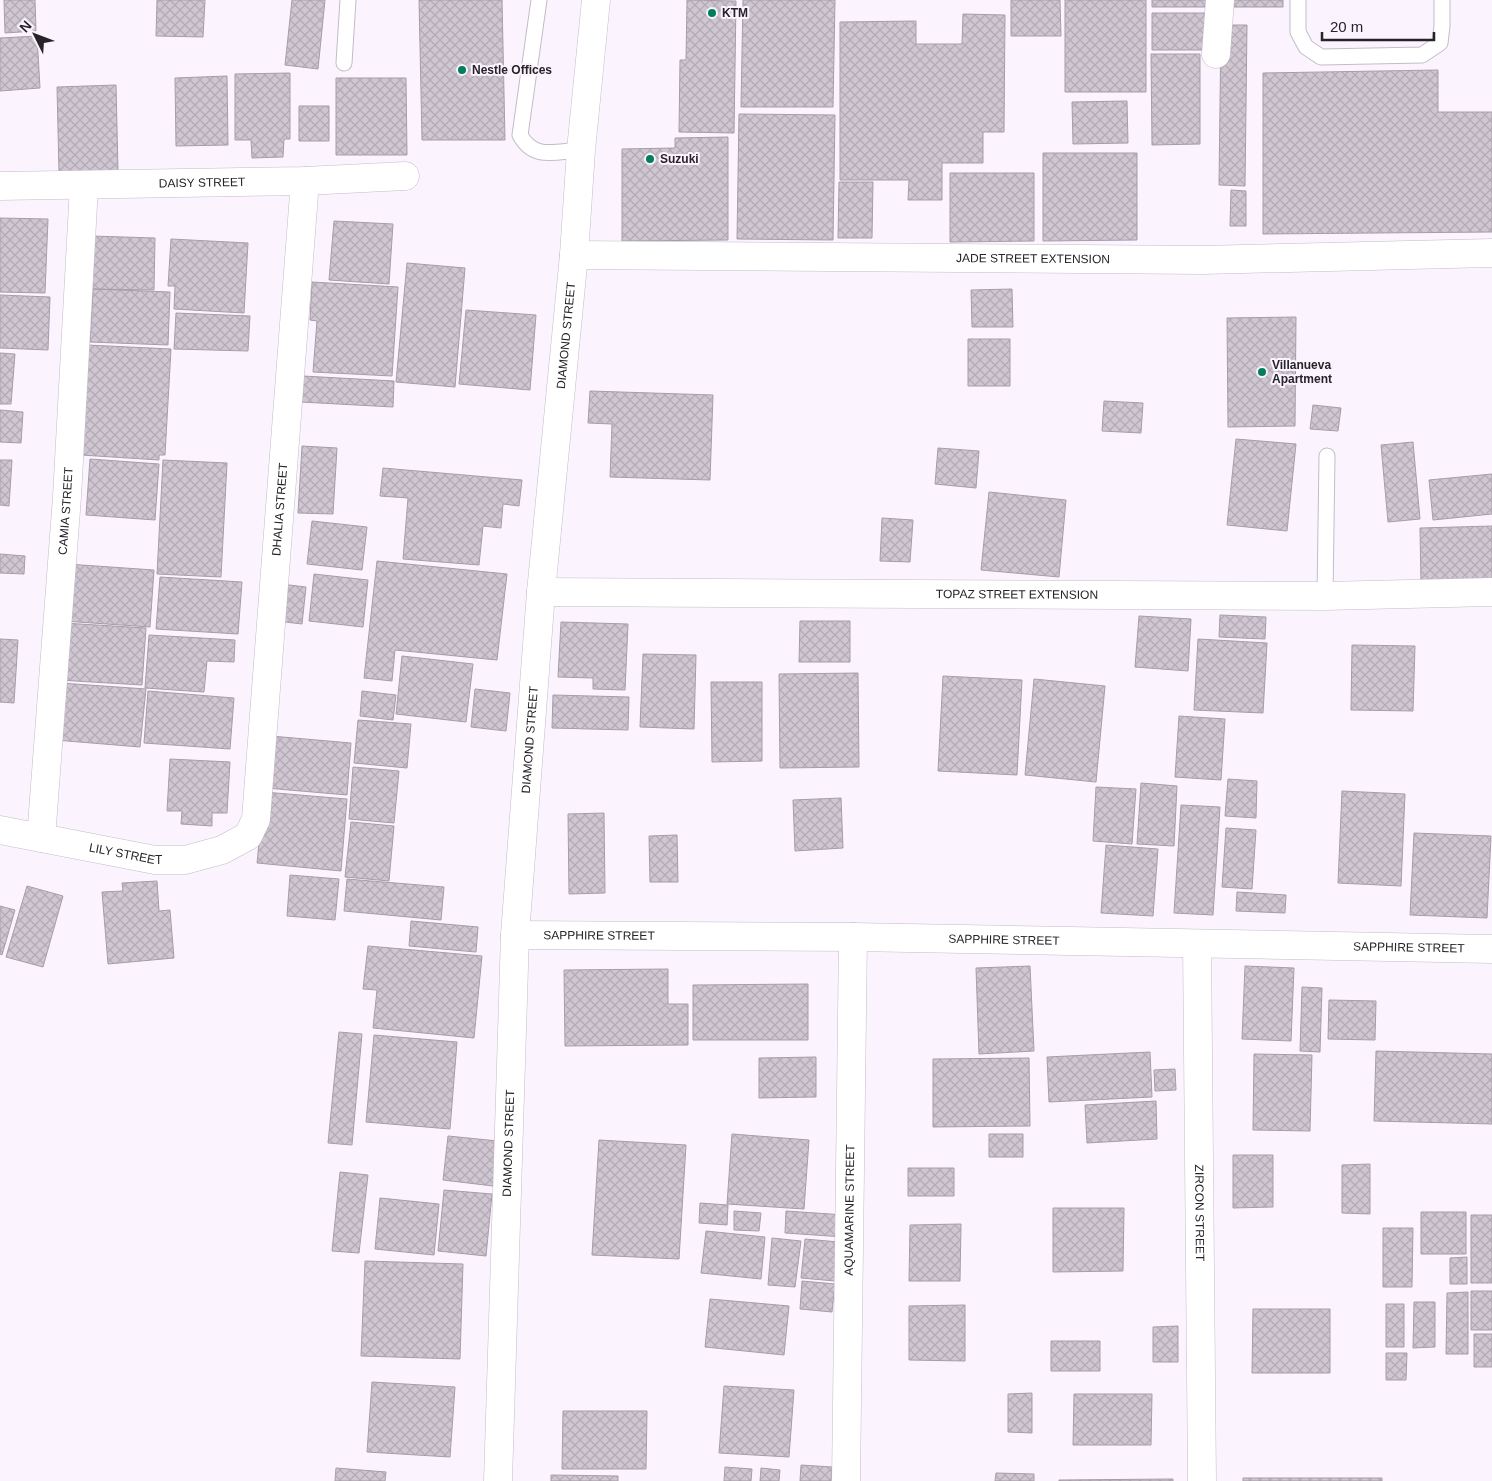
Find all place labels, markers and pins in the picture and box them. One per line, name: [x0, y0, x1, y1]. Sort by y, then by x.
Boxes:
place label: KTM: [722, 6, 748, 20]
marker: KTM: [706, 7, 718, 19]
place label: Nestle Offices: [472, 63, 552, 77]
marker: Nestle Offices: [456, 64, 468, 76]
place label: Suzuki: [660, 152, 699, 166]
marker: Suzuki: [644, 153, 656, 165]
place label: Villanueva Apartment: [1272, 358, 1332, 386]
marker: Villanueva Apartment: [1256, 366, 1268, 378]

